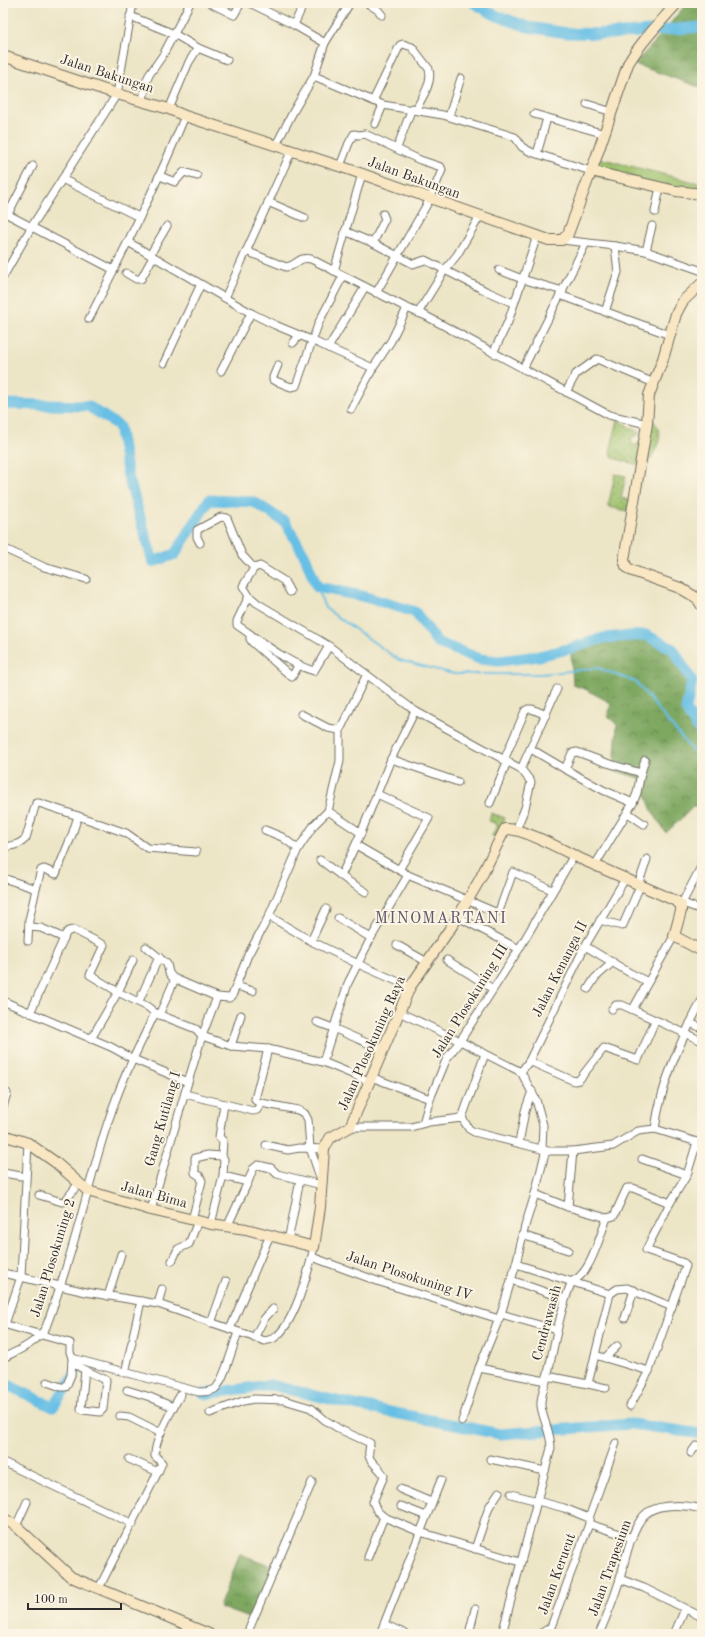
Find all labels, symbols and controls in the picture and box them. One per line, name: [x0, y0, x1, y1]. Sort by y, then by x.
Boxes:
street label: Jalan Bakungan: [58, 52, 156, 96]
street label: Jalan Bakungan: [366, 155, 463, 201]
district label: MINOMARTANI: [375, 911, 507, 927]
street label: Jalan Kenanga II: [530, 919, 590, 1019]
street label: Jalan Plosokuning III: [429, 941, 511, 1061]
street label: Jalan Plosokuning Raya: [336, 974, 408, 1112]
street label: Gang Kutilang I: [143, 1070, 183, 1168]
street label: Jalan Bima: [119, 1179, 189, 1211]
street label: Jalan Plosokuning 2: [28, 1197, 78, 1319]
street label: Jalan Plosokuning IV: [344, 1249, 474, 1303]
street label: Cendrawasih: [530, 1283, 564, 1362]
street label: Jalan Trapesium: [586, 1518, 634, 1618]
street label: Jalan Kerucut: [536, 1531, 578, 1617]
scale bar: [28, 1585, 121, 1611]
text: 100 m: [34, 1594, 68, 1606]

